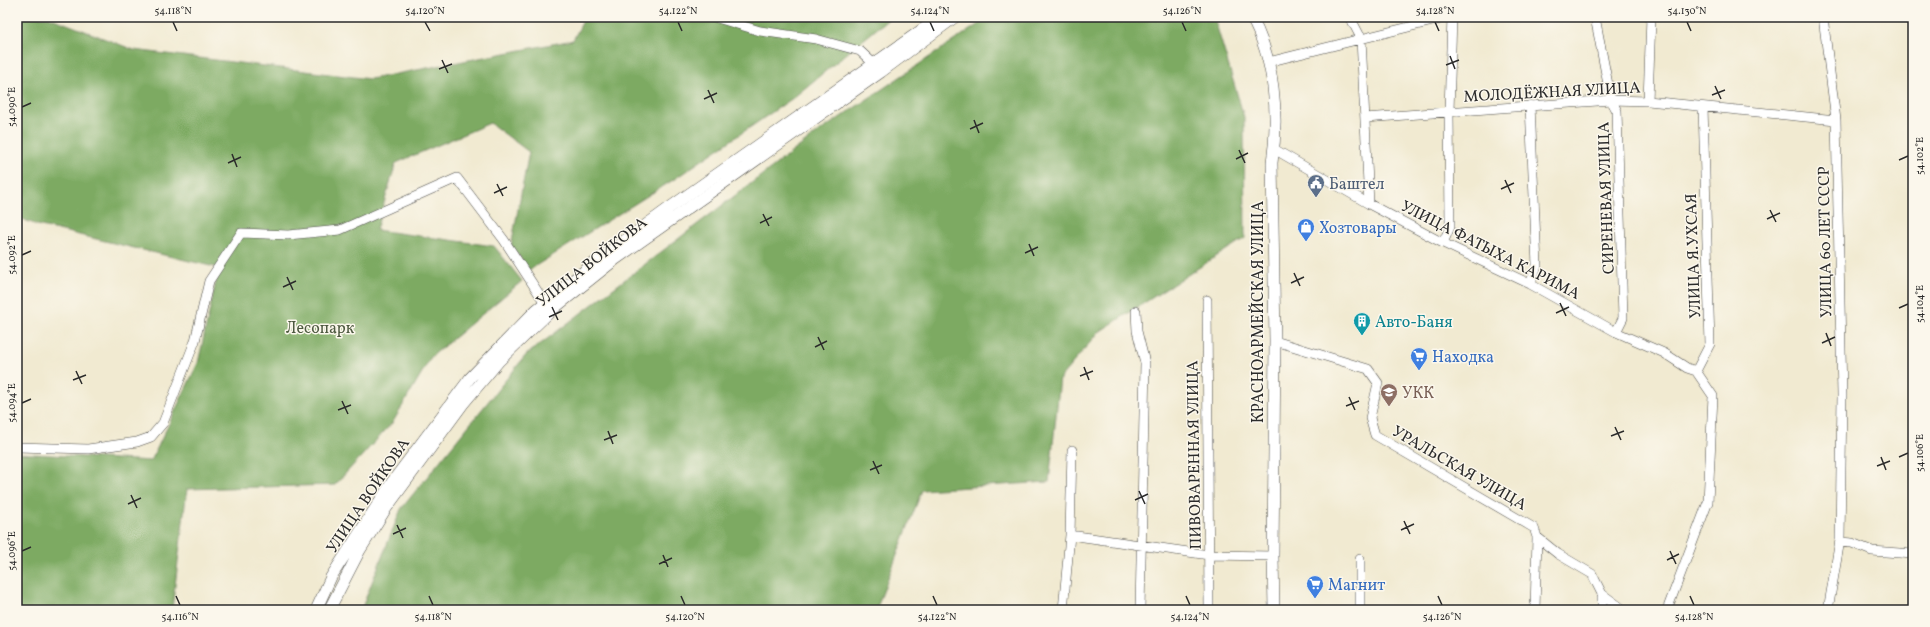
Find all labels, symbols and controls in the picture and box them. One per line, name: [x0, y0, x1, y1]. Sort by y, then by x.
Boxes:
text: 54.118°N: [154, 4, 192, 18]
text: 54.120°N: [405, 4, 445, 18]
text: 54.122°N: [659, 4, 698, 18]
text: 54.124°N: [911, 4, 950, 18]
text: 54.126°N: [1163, 4, 1202, 18]
text: 54.128°N: [1416, 4, 1455, 18]
text: 54.130°N: [1668, 4, 1707, 18]
street label: МОЛОДЁЖНАЯ УЛИЦА: [1463, 77, 1641, 109]
text: 54.090°E: [5, 87, 19, 127]
street label: СИРЕНЕВАЯ УЛИЦА: [1593, 121, 1621, 275]
text: 54.102°E: [1913, 137, 1927, 175]
street label: УЛИЦА 60 ЛЕТ СССР: [1814, 166, 1838, 318]
public building icon: Баштел: [1306, 173, 1326, 198]
place label: Баштел: [1329, 174, 1385, 196]
street label: УЛИЦА Я.УХСАЯ: [1681, 193, 1707, 319]
street label: УЛИЦА ФАТЫХА КАРИМА: [1397, 196, 1584, 306]
street label: КРАСНОАРМЕЙСКАЯ УЛИЦА: [1248, 201, 1270, 423]
street label: УЛИЦА ВОЙКОВА: [532, 212, 652, 313]
shop icon: Хозтовары: [1296, 217, 1316, 242]
place label: Хозтовары: [1319, 218, 1397, 240]
text: 54.092°E: [5, 235, 19, 275]
text: 54.104°E: [1913, 285, 1927, 323]
building icon: Авто-Баня: [1352, 311, 1372, 336]
place label: Авто-Баня: [1375, 312, 1452, 334]
park label: Лесопарк: [286, 318, 355, 340]
supermarket icon: Находка: [1409, 346, 1429, 371]
place label: Находка: [1432, 347, 1494, 369]
street label: ПИВОВАРЕННАЯ УЛИЦА: [1182, 360, 1208, 550]
school or university icon: УКК: [1379, 382, 1399, 407]
text: 54.094°E: [5, 383, 19, 423]
place label: УКК: [1402, 383, 1434, 405]
street label: УРАЛЬСКАЯ УЛИЦА: [1388, 421, 1530, 516]
street label: УЛИЦА ВОЙКОВА: [322, 434, 416, 558]
text: 54.106°E: [1913, 434, 1927, 472]
text: 54.096°E: [5, 531, 19, 571]
supermarket icon: Магнит: [1305, 574, 1325, 599]
place label: Магнит: [1328, 575, 1385, 597]
text: 54.116°N: [161, 610, 199, 624]
text: 54.118°N: [414, 610, 452, 624]
text: 54.120°N: [665, 610, 705, 624]
text: 54.122°N: [918, 610, 957, 624]
text: 54.124°N: [1171, 610, 1210, 624]
text: 54.126°N: [1423, 610, 1462, 624]
text: 54.128°N: [1675, 610, 1714, 624]

